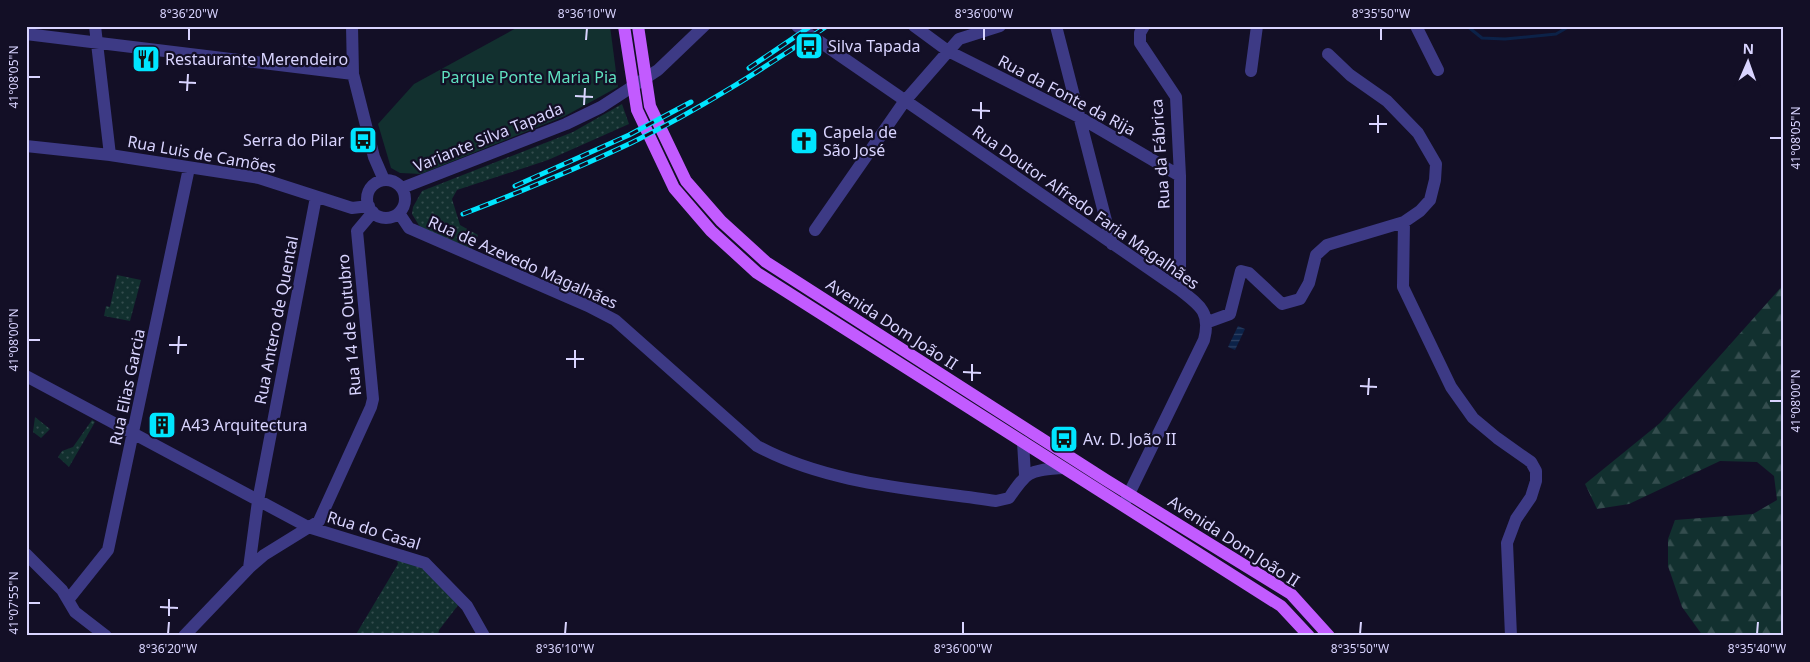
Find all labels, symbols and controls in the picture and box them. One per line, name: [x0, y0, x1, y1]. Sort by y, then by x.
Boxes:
text: 8°36'20"W: [160, 5, 218, 22]
text: 8°36'10"W: [558, 5, 616, 22]
text: 8°36'00"W: [955, 5, 1013, 22]
text: 8°35'50"W: [1352, 5, 1410, 22]
bus stop icon: Silva Tapada: [794, 31, 824, 61]
place label: Silva Tapada: [828, 35, 921, 57]
north arrow: [1722, 38, 1772, 88]
text: N: [1742, 39, 1754, 58]
restaurant icon: Restaurante Merendeiro: [131, 44, 161, 74]
text: 41°08'05"N: [5, 45, 22, 109]
place label: Restaurante Merendeiro: [165, 48, 348, 70]
street label: Rua da Fonte da Rija: [994, 49, 1140, 141]
park label: Parque Ponte Maria Pia: [441, 66, 617, 88]
street label: Variante Silva Tapada: [410, 97, 566, 177]
street label: Rua da Fábrica: [1145, 98, 1175, 210]
text: 41°08'05"N: [1787, 106, 1804, 170]
street label: Rua Doutor Alfredo Faria Magalhães: [968, 120, 1204, 294]
place label: Capela de São José: [823, 121, 897, 161]
bus stop icon: Serra do Pilar: [348, 125, 378, 155]
church icon: Capela de São José: [789, 126, 819, 156]
place label: Serra do Pilar: [243, 129, 344, 151]
street label: Rua Luis de Camões: [126, 130, 278, 178]
street label: Rua de Azevedo Magalhães: [425, 210, 621, 314]
street label: Rua Antero de Quental: [249, 234, 303, 406]
street label: Rua 14 de Outubro: [332, 253, 366, 397]
street label: Avenida Dom João II: [822, 273, 962, 375]
text: 41°08'00"N: [5, 308, 22, 372]
street label: Rua Elias Garcia: [104, 327, 150, 447]
text: 41°08'00"N: [1787, 369, 1804, 433]
building icon: A43 Arquitectura: [147, 410, 177, 440]
place label: A43 Arquitectura: [181, 414, 307, 436]
bus stop icon: Av. D. João II: [1049, 424, 1079, 454]
place label: Av. D. João II: [1083, 428, 1176, 450]
street label: Avenida Dom João II: [1164, 490, 1304, 592]
street label: Rua do Casal: [325, 505, 423, 555]
text: 41°07'55"N: [5, 571, 22, 635]
text: 8°36'20"W: [139, 640, 197, 657]
text: 8°36'10"W: [536, 640, 594, 657]
text: 8°36'00"W: [934, 640, 992, 657]
text: 8°35'50"W: [1331, 640, 1389, 657]
text: 8°35'40"W: [1728, 640, 1786, 657]

